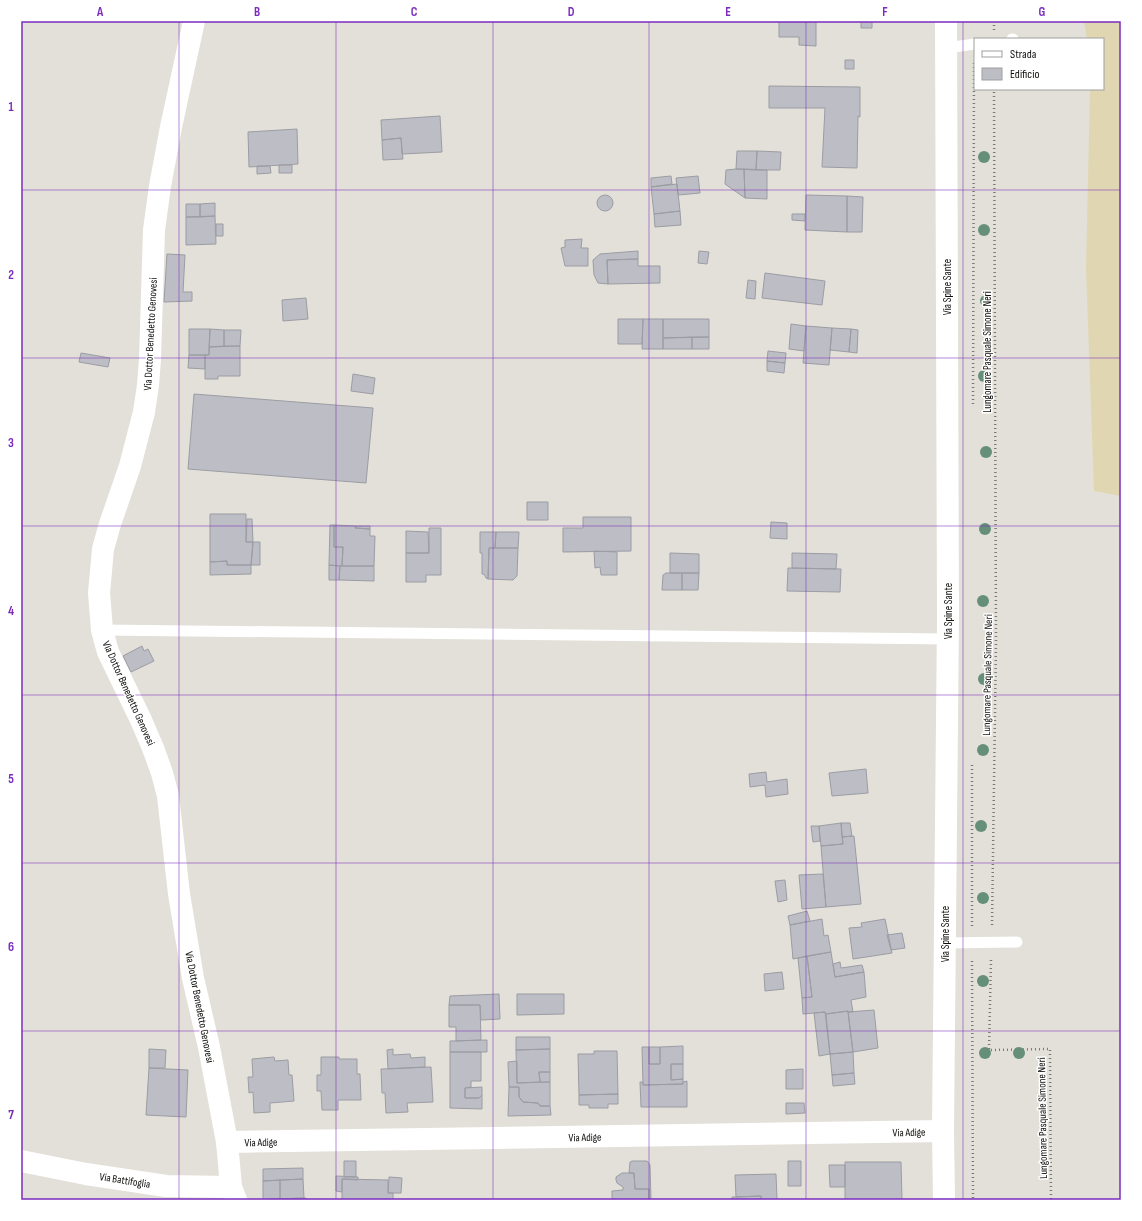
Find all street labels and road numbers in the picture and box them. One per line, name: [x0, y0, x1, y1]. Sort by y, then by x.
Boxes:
street label: Via Spine Sante: [941, 259, 954, 315]
street label: Via Dottor Benedetto Genovesi: [141, 277, 160, 391]
street label: Lungomare Pasquale Simone Neri: [981, 291, 994, 413]
street label: Via Spine Sante: [942, 583, 955, 639]
street label: Lungomare Pasquale Simone Neri: [980, 614, 995, 736]
street label: Via Dottor Benedetto Genovesi: [100, 639, 157, 748]
street label: Via Spine Sante: [939, 906, 952, 962]
street label: Via Dottor Benedetto Genovesi: [182, 950, 217, 1064]
street label: Lungomare Pasquale Simone Neri: [1035, 1057, 1050, 1179]
street label: Via Adige: [892, 1126, 926, 1139]
street label: Via Adige: [568, 1131, 602, 1144]
street label: Via Adige: [244, 1136, 278, 1149]
street label: Via Battifoglia: [99, 1170, 151, 1191]

